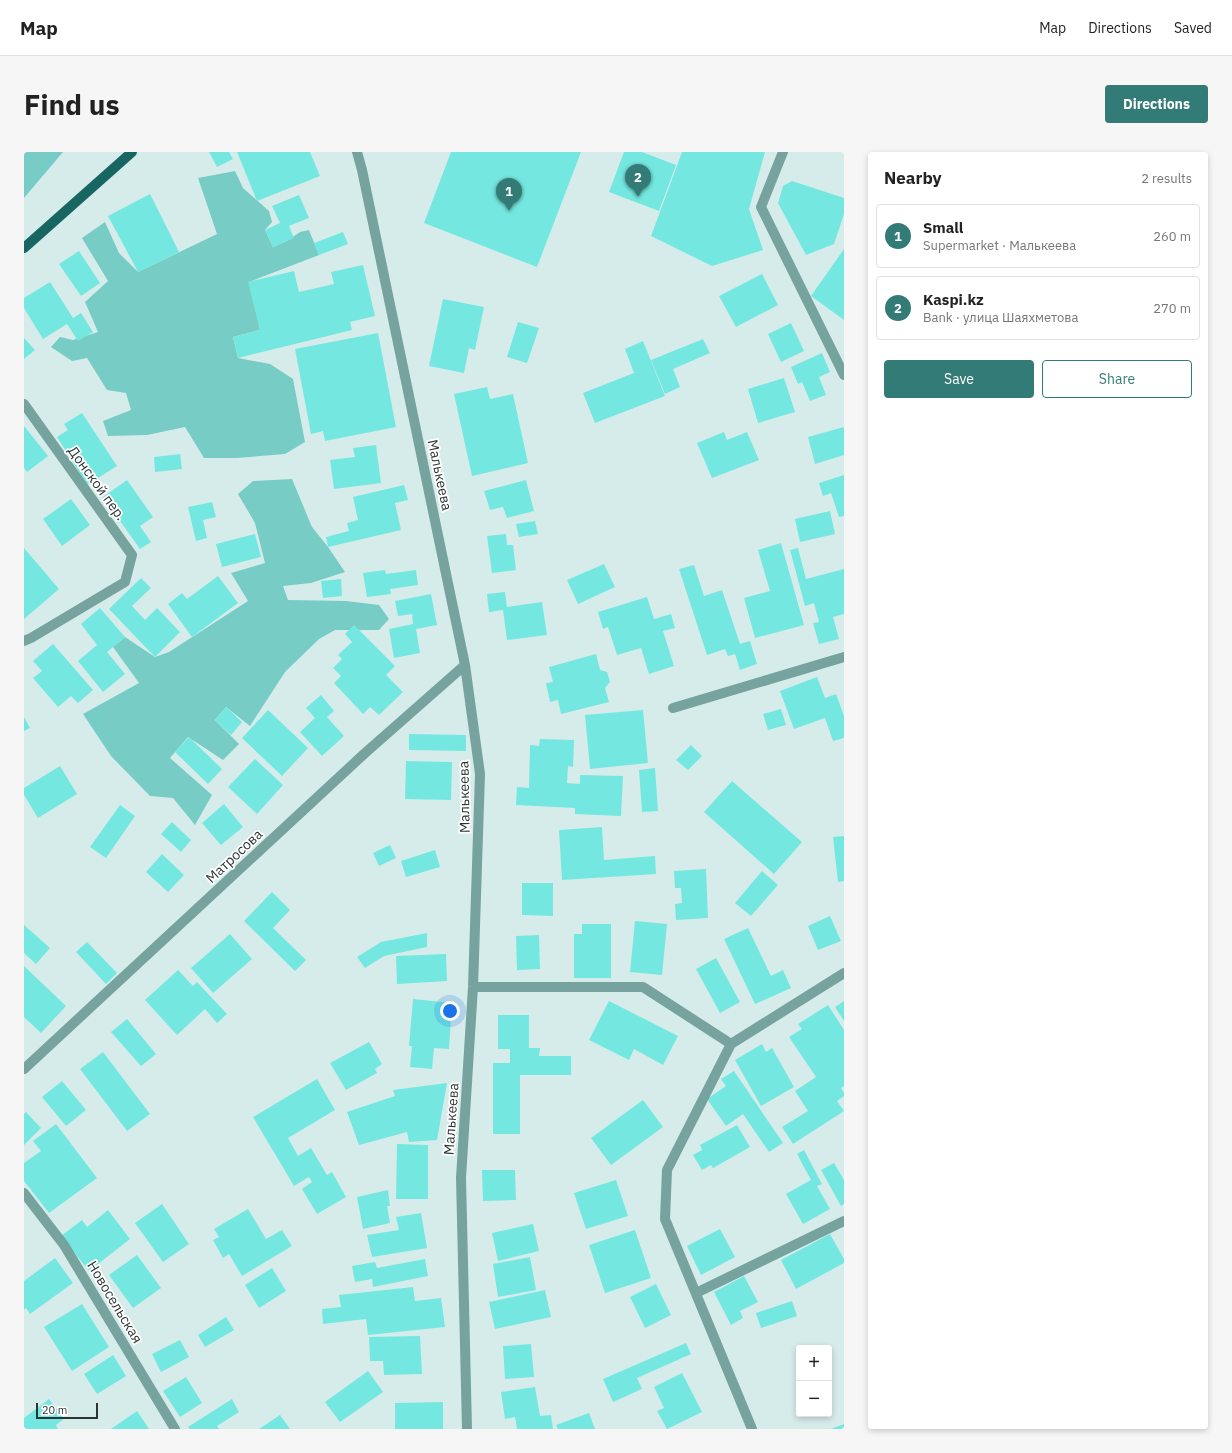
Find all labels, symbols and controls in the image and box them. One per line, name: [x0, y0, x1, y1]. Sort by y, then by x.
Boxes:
text: Map: [20, 16, 58, 40]
text: Map: [1039, 19, 1066, 37]
text: Directions: [1088, 19, 1152, 37]
text: Saved: [1174, 19, 1212, 37]
button: Directions: [1105, 85, 1208, 123]
text: Find us: [24, 86, 120, 123]
pin: 2: [625, 164, 651, 197]
text: Nearby: [884, 167, 942, 189]
text: 2 results: [1141, 170, 1192, 187]
pin: 1: [496, 178, 522, 211]
text: Small: [923, 218, 963, 237]
text: 1: [894, 228, 902, 245]
text: 260 m: [1153, 228, 1191, 245]
text: Supermarket · Малькеева: [923, 237, 1076, 254]
text: Kaspi.kz: [923, 290, 984, 309]
text: 2: [894, 300, 902, 317]
text: 270 m: [1153, 300, 1191, 317]
text: Bank · улица Шаяхметова: [923, 309, 1078, 326]
button: Save: [884, 360, 1034, 398]
button: Share: [1042, 360, 1192, 398]
street label: Малькеева: [424, 438, 456, 513]
street label: Донской пер.: [64, 442, 130, 524]
street label: Малькеева: [454, 760, 474, 833]
street label: Матросова: [202, 825, 267, 887]
your location: [440, 1001, 460, 1021]
street label: Малькеева: [440, 1082, 463, 1156]
street label: Новосельская: [83, 1258, 147, 1346]
map controls: [796, 1345, 832, 1417]
button: +: [796, 1345, 832, 1381]
button: −: [796, 1381, 832, 1417]
scale bar: [36, 1401, 98, 1420]
text: 20 m: [42, 1403, 67, 1417]

